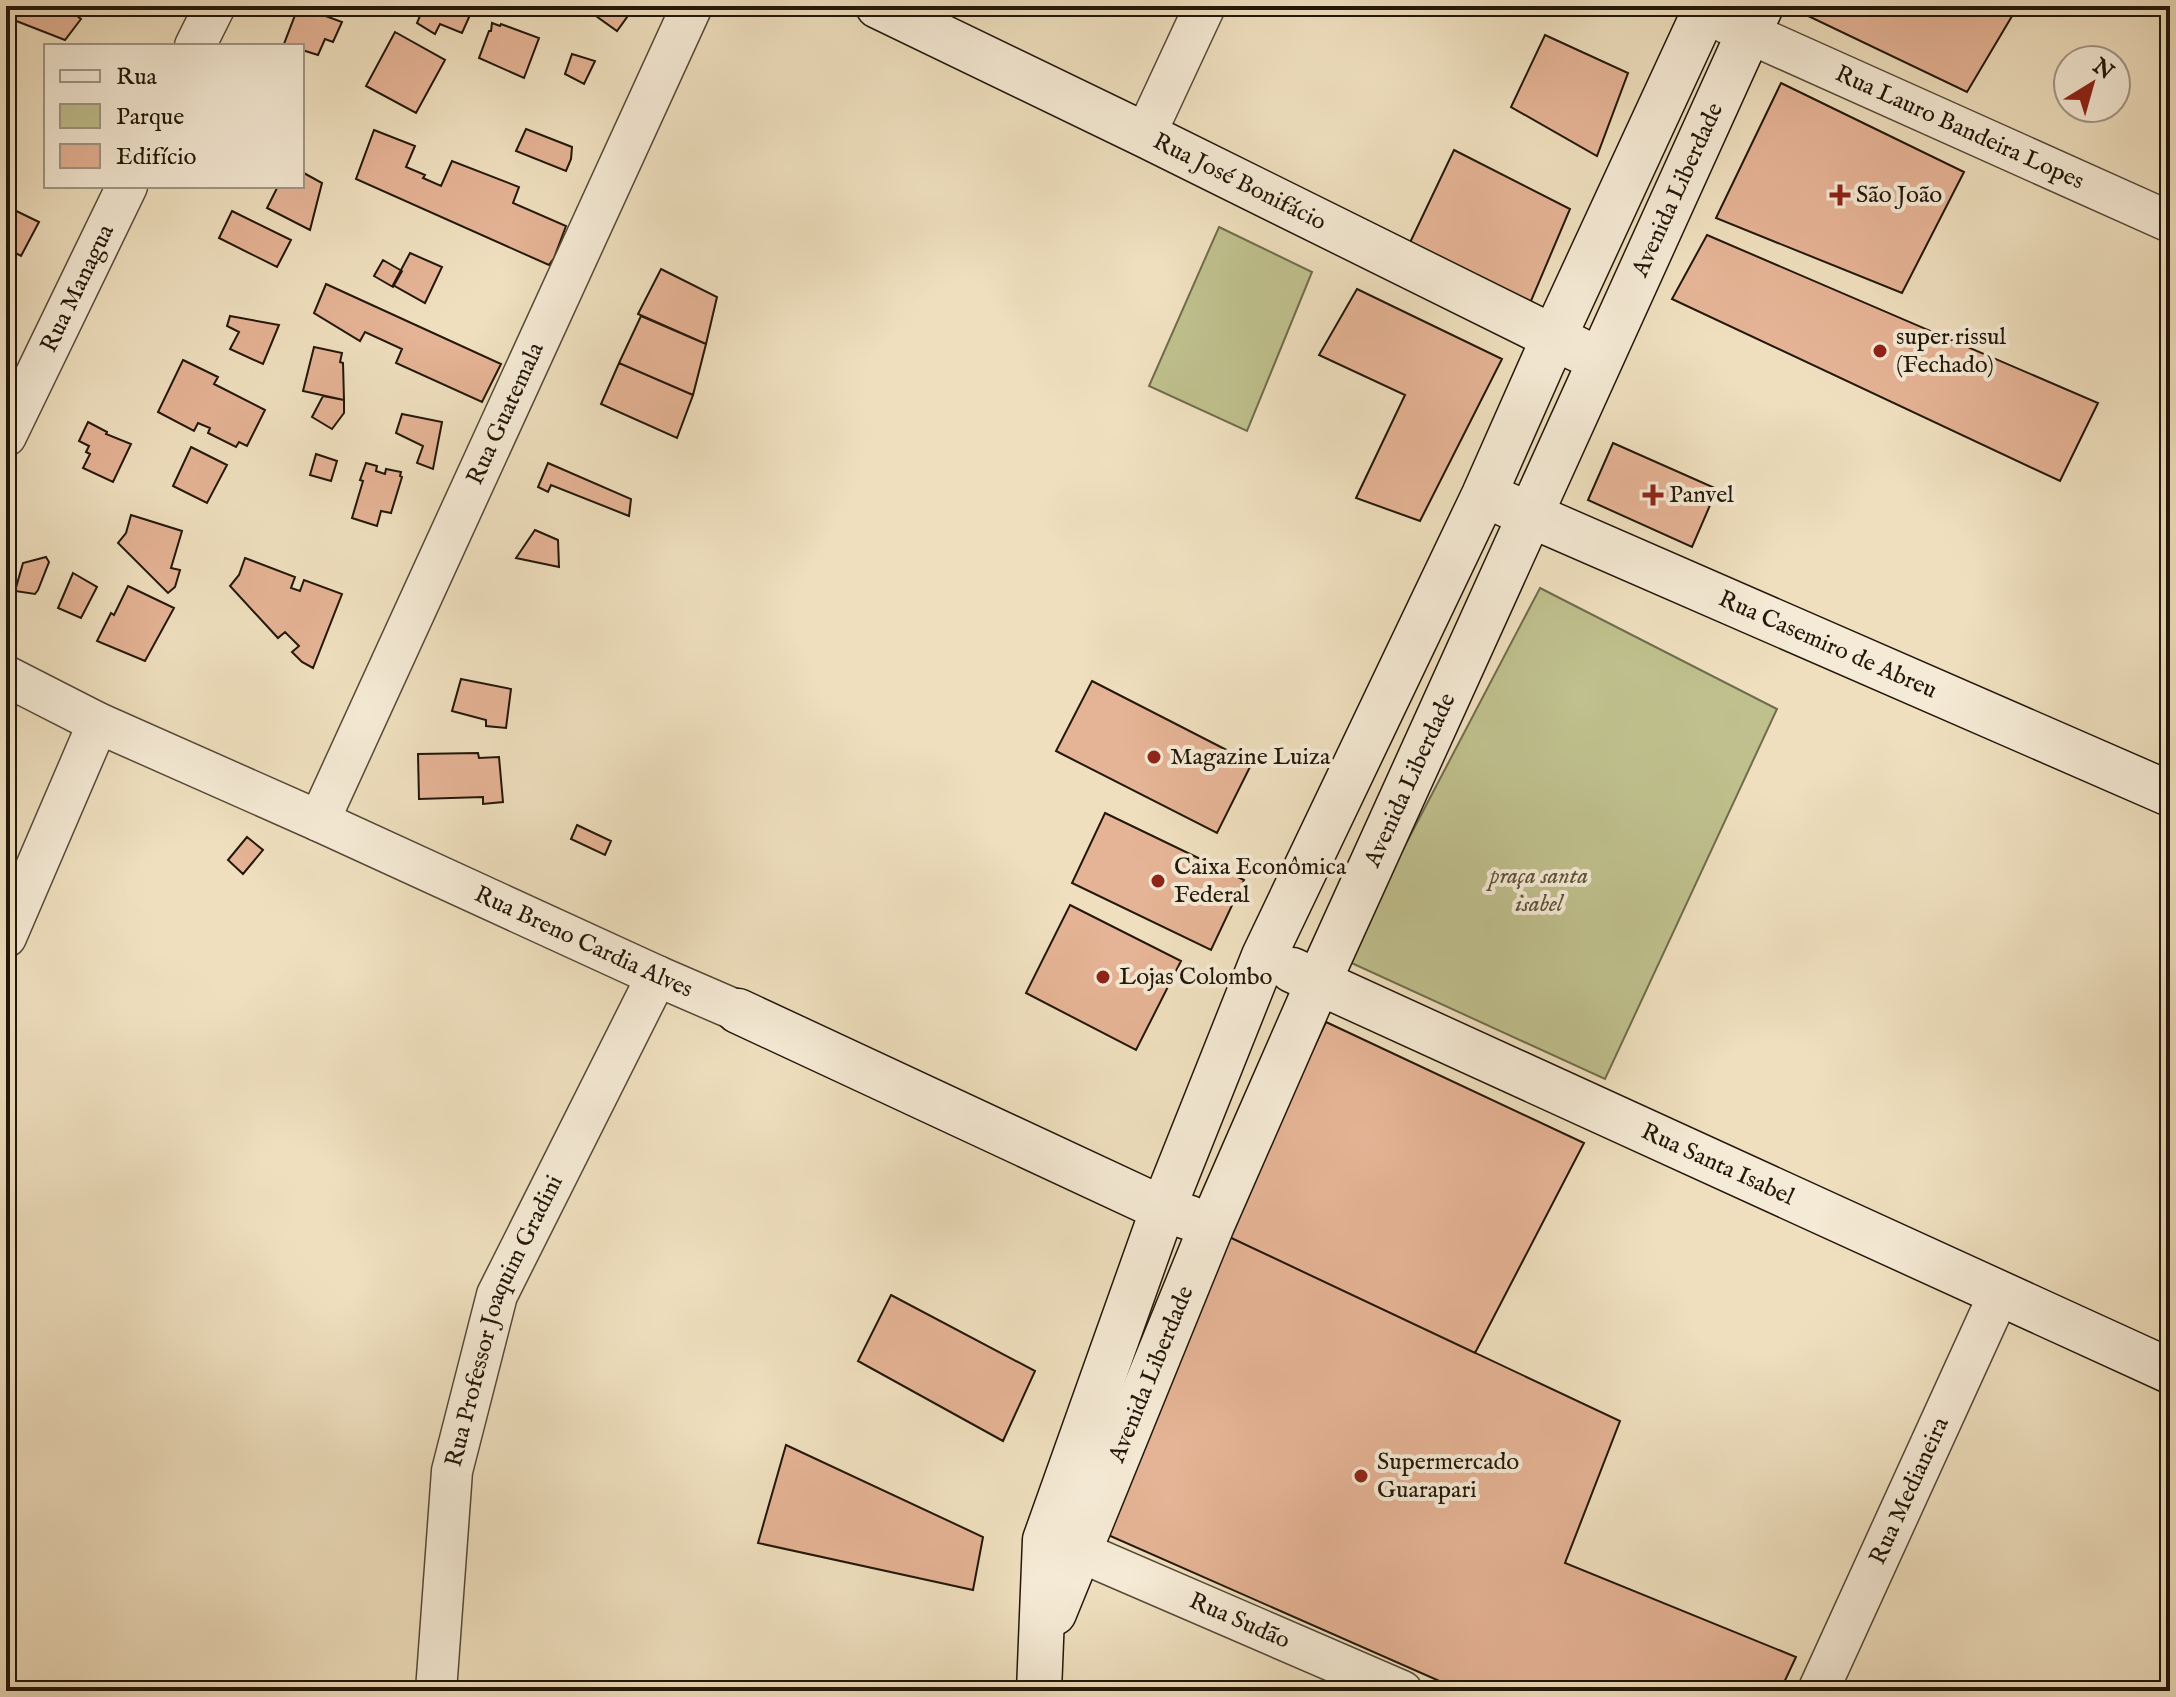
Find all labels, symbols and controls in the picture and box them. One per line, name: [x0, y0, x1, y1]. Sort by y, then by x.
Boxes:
legend: [44, 44, 304, 188]
north arrow: [2052, 44, 2132, 124]
text: N: [2086, 52, 2119, 87]
street label: Rua Lauro Bandeira Lopes: [1830, 58, 2089, 197]
text: Rua: [116, 62, 158, 93]
street label: Avenida Liberdade: [1624, 98, 1731, 283]
text: Parque: [116, 102, 184, 133]
street label: Rua José Bonifácio: [1148, 126, 1331, 238]
text: Edifício: [116, 142, 196, 173]
place label: São João: [1856, 180, 1942, 211]
marker: São João: [1831, 186, 1849, 204]
street label: Rua Managua: [33, 219, 122, 357]
place label: super rissul (Fechado): [1896, 322, 2007, 381]
street label: Rua Guatemala: [459, 337, 552, 490]
marker: super rissul (Fechado): [1871, 342, 1889, 360]
place label: Panvel: [1669, 480, 1734, 511]
marker: Panvel: [1644, 486, 1662, 504]
street label: Rua Casemiro de Abreu: [1714, 583, 1942, 706]
street label: Avenida Liberdade: [1357, 688, 1463, 873]
place label: Magazine Luiza: [1170, 742, 1331, 773]
marker: Magazine Luiza: [1145, 748, 1163, 766]
place label: Caixa Econômica Federal: [1174, 852, 1347, 911]
park label: praça santa isabel: [1486, 861, 1588, 920]
marker: Caixa Econômica Federal: [1149, 872, 1167, 890]
street label: Rua Breno Cardia Alves: [469, 879, 697, 1005]
place label: Lojas Colombo: [1119, 962, 1273, 993]
marker: Lojas Colombo: [1094, 968, 1112, 986]
street label: Rua Santa Isabel: [1636, 1116, 1800, 1213]
street label: Rua Professor Joaquim Gradini: [438, 1170, 570, 1470]
street label: Avenida Liberdade: [1101, 1281, 1201, 1468]
street label: Rua Medianeira: [1862, 1412, 1957, 1569]
place label: Supermercado Guarapari: [1377, 1447, 1519, 1506]
marker: Supermercado Guarapari: [1352, 1467, 1370, 1485]
street label: Rua Sudão: [1184, 1585, 1295, 1656]

